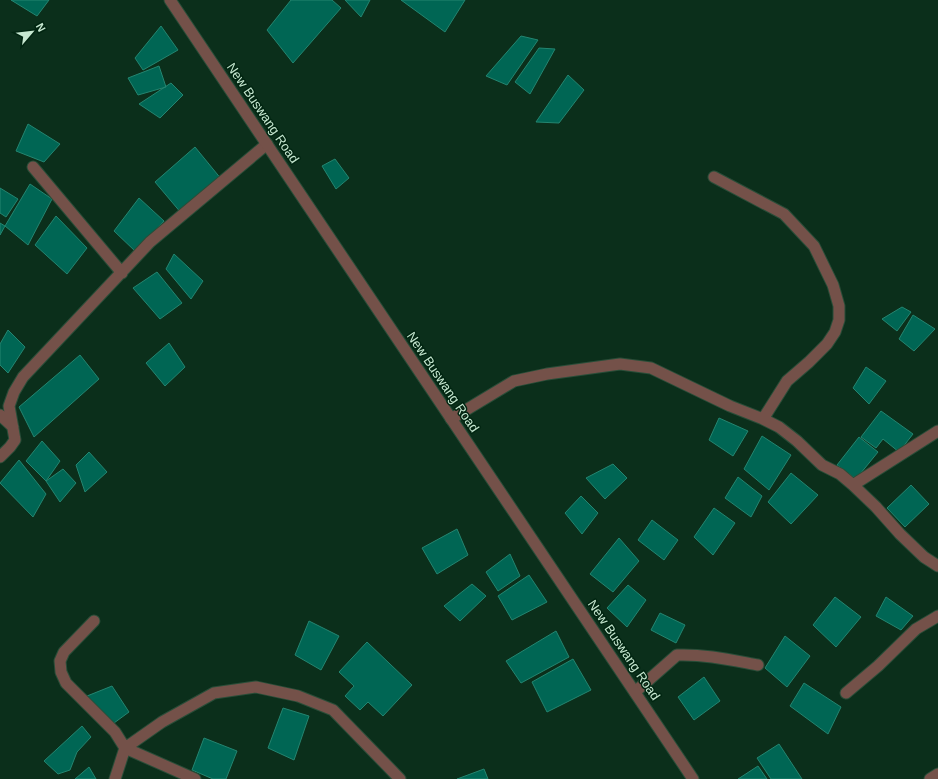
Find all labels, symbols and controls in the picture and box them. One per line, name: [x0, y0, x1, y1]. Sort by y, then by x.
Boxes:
north arrow: [12, 12, 52, 52]
text: N: [34, 21, 48, 34]
street label: New Buswang Road: [224, 60, 302, 166]
street label: New Buswang Road: [404, 329, 482, 435]
street label: New Buswang Road: [585, 597, 663, 703]

